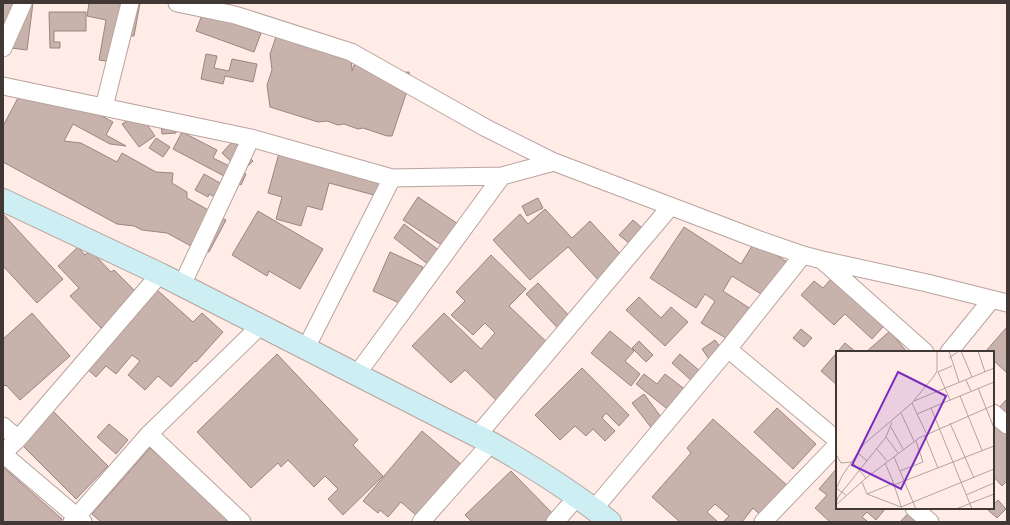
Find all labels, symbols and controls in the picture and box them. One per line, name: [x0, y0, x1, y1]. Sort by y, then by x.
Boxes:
inset map: [836, 351, 994, 509]

